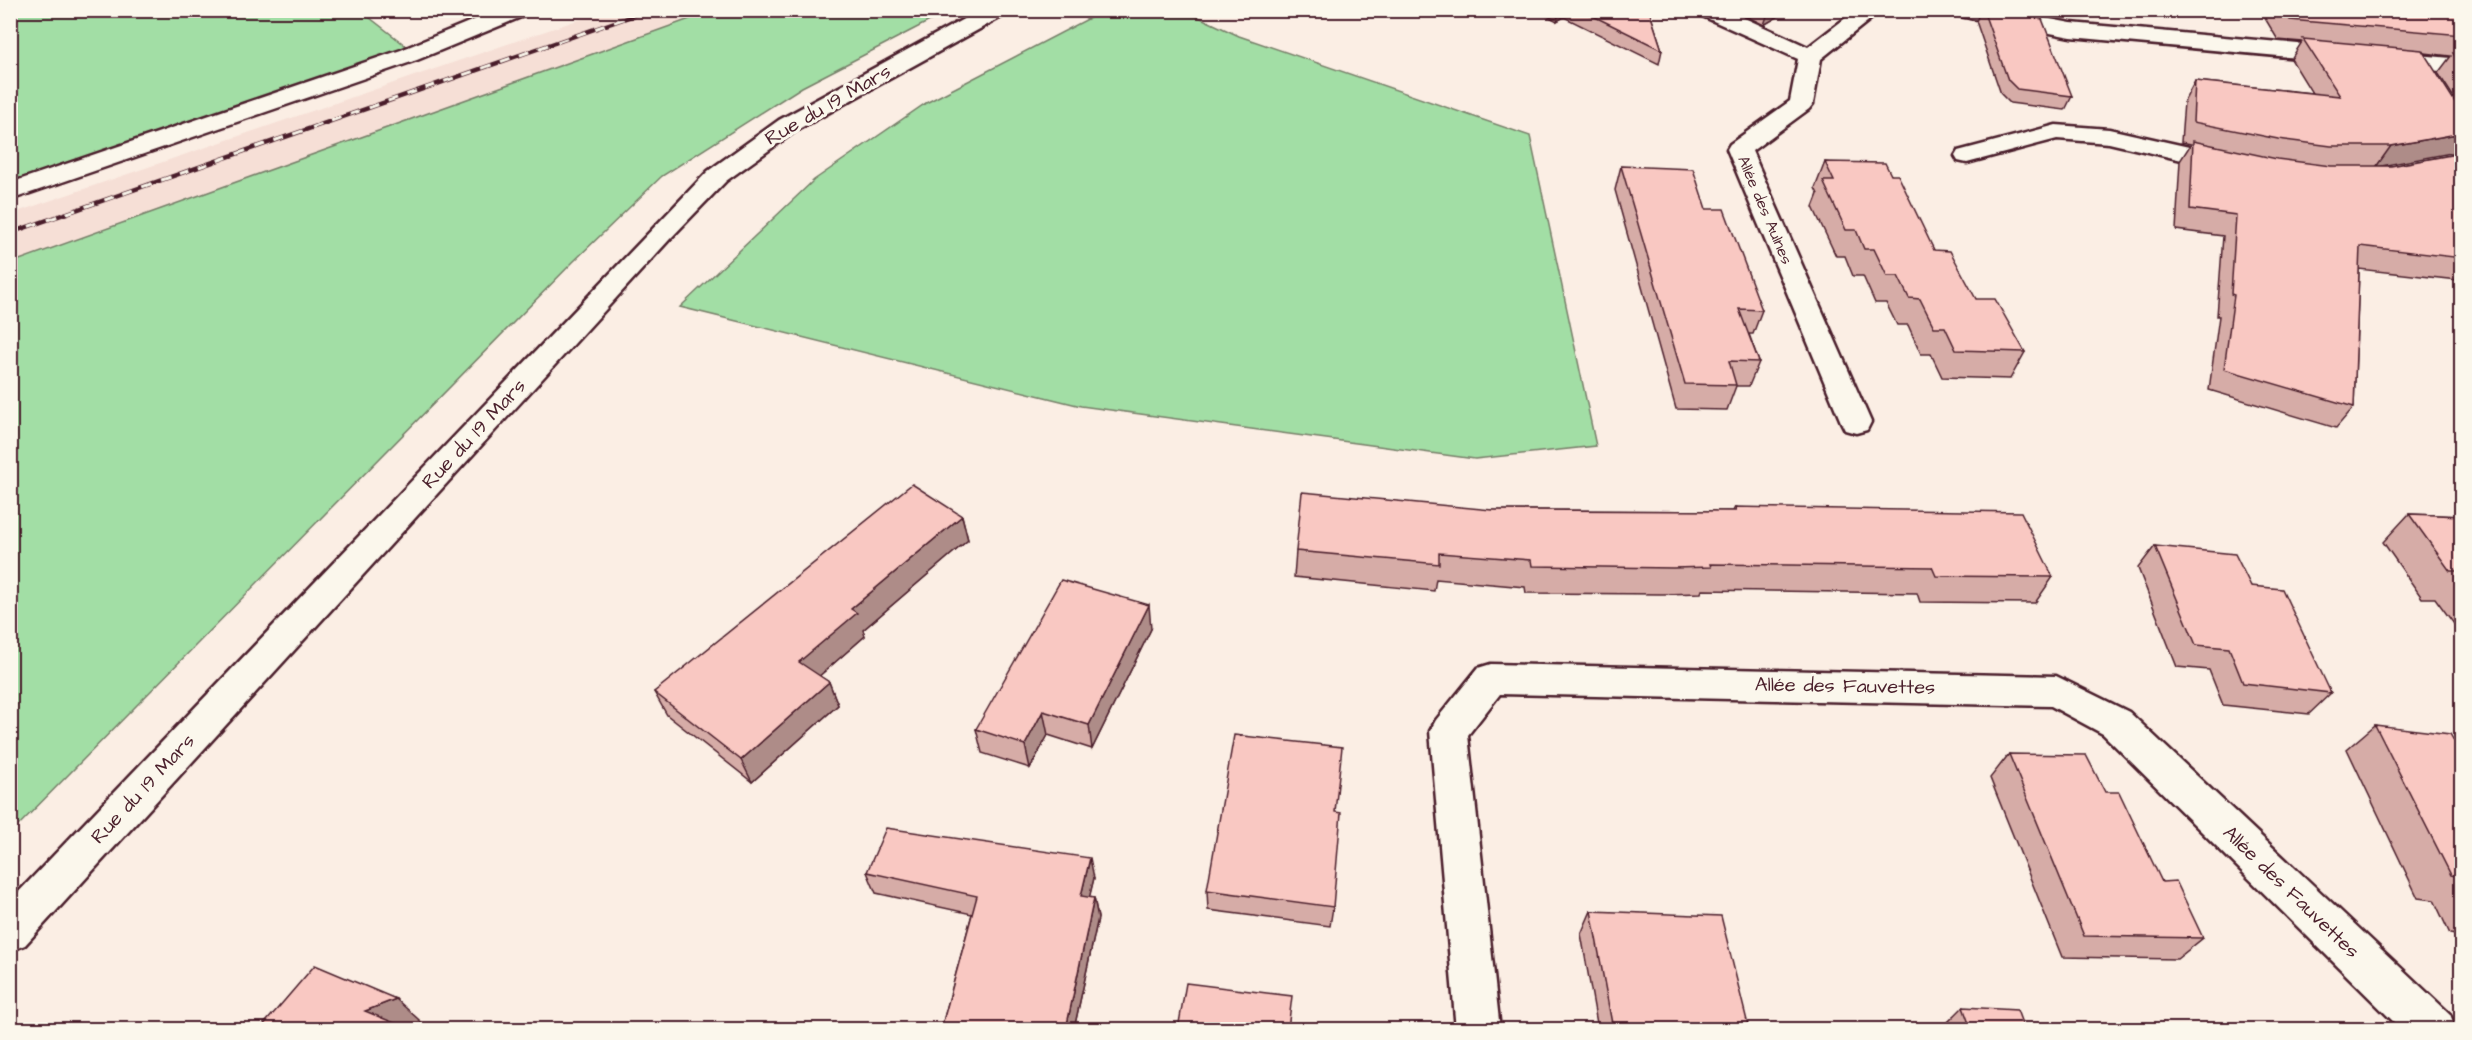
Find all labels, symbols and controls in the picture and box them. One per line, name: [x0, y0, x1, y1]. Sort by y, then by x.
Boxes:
street label: Rue du 19 Mars: [760, 58, 896, 152]
street label: Allée des Aulnes: [1732, 152, 1798, 268]
street label: Rue du 19 Mars: [416, 373, 532, 495]
street label: Allée des Fauvettes: [1755, 670, 1935, 702]
street label: Rue du 19 Mars: [85, 728, 201, 850]
street label: Allée des Fauvettes: [2216, 819, 2366, 965]

